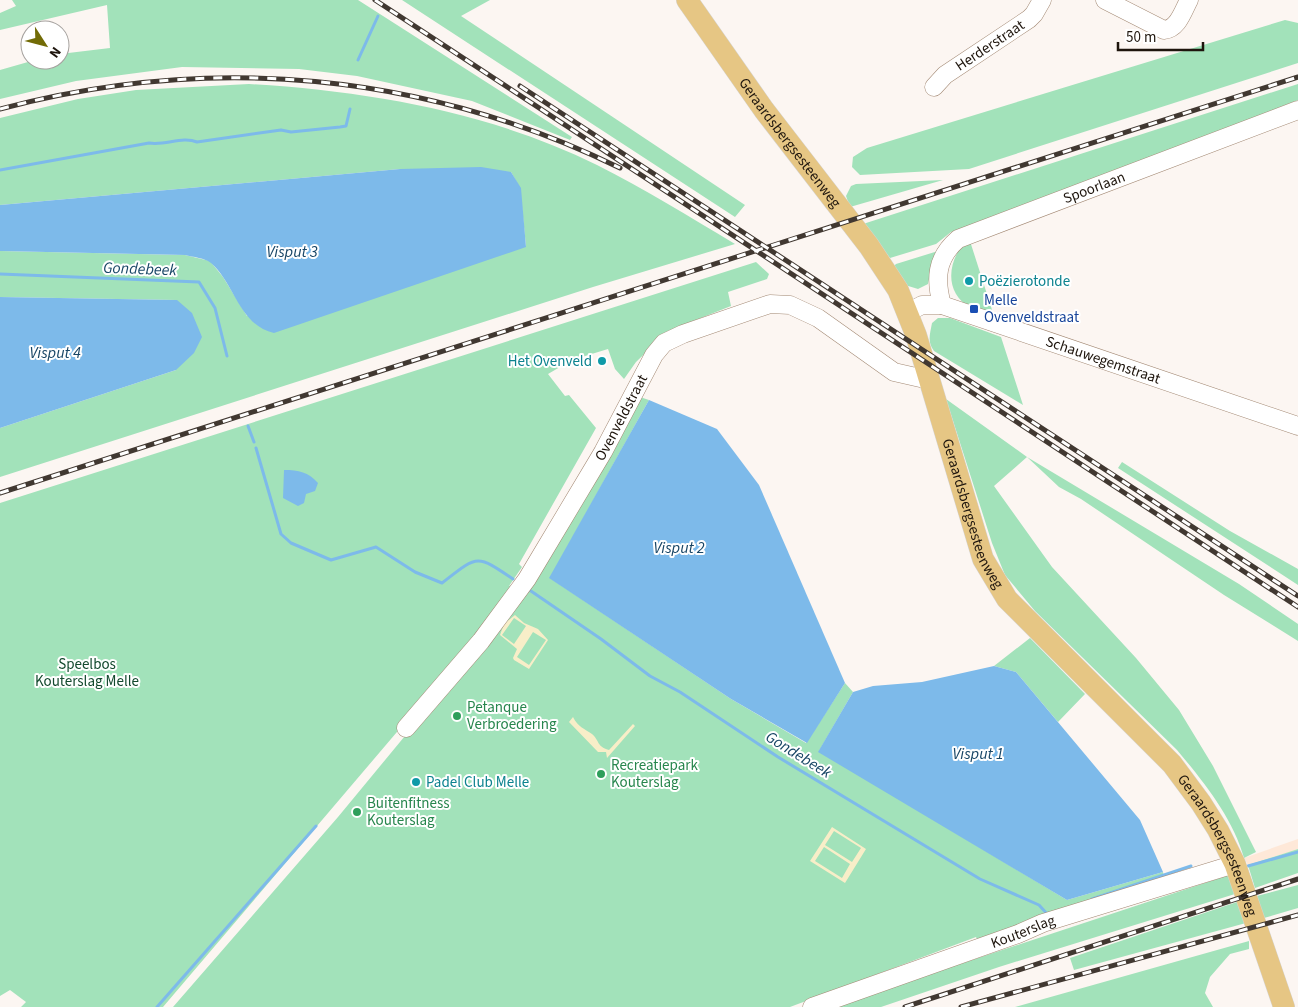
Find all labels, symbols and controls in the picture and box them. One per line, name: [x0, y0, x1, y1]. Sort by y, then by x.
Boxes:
street label: Herderstraat: [951, 15, 1029, 76]
north arrow: [20, 20, 70, 70]
scale bar: [1118, 20, 1203, 52]
text: 50 m: [1126, 27, 1156, 48]
text: N: [44, 42, 66, 62]
street label: Geraardsbergsesteenweg: [734, 74, 846, 213]
street label: Spoorlaan: [1060, 166, 1128, 209]
water label: Visput 3: [266, 241, 318, 263]
water label: Gondebeek: [103, 257, 178, 281]
place label: Poëzierotonde: [979, 271, 1070, 292]
marker: Poëzierotonde: [963, 275, 975, 287]
place label: Melle Ovenveldstraat: [984, 290, 1079, 328]
marker: Melle Ovenveldstraat: [968, 303, 980, 315]
street label: Schauwegemstraat: [1043, 331, 1163, 390]
water label: Visput 4: [29, 342, 81, 364]
place label: Het Ovenveld: [508, 351, 592, 372]
marker: Het Ovenveld: [596, 355, 608, 367]
street label: Ovenveldstraat: [590, 371, 653, 465]
street label: Geraardsbergsesteenweg: [937, 436, 1009, 593]
water label: Visput 2: [653, 537, 705, 559]
park label: Speelbos Kouterslag Melle: [35, 654, 139, 692]
place label: Petanque Verbroedering: [467, 697, 557, 735]
marker: Petanque Verbroedering: [451, 710, 463, 722]
water label: Gondebeek: [761, 726, 836, 784]
water label: Visput 1: [952, 743, 1004, 765]
place label: Recreatiepark Kouterslag: [611, 755, 698, 793]
marker: Recreatiepark Kouterslag: [595, 768, 607, 780]
street label: Geraardsbergsesteenweg: [1172, 770, 1262, 920]
place label: Padel Club Melle: [426, 772, 529, 793]
marker: Padel Club Melle: [410, 776, 422, 788]
place label: Buitenfitness Kouterslag: [367, 793, 450, 831]
marker: Buitenfitness Kouterslag: [351, 806, 363, 818]
street label: Kouterslag: [988, 910, 1058, 954]

